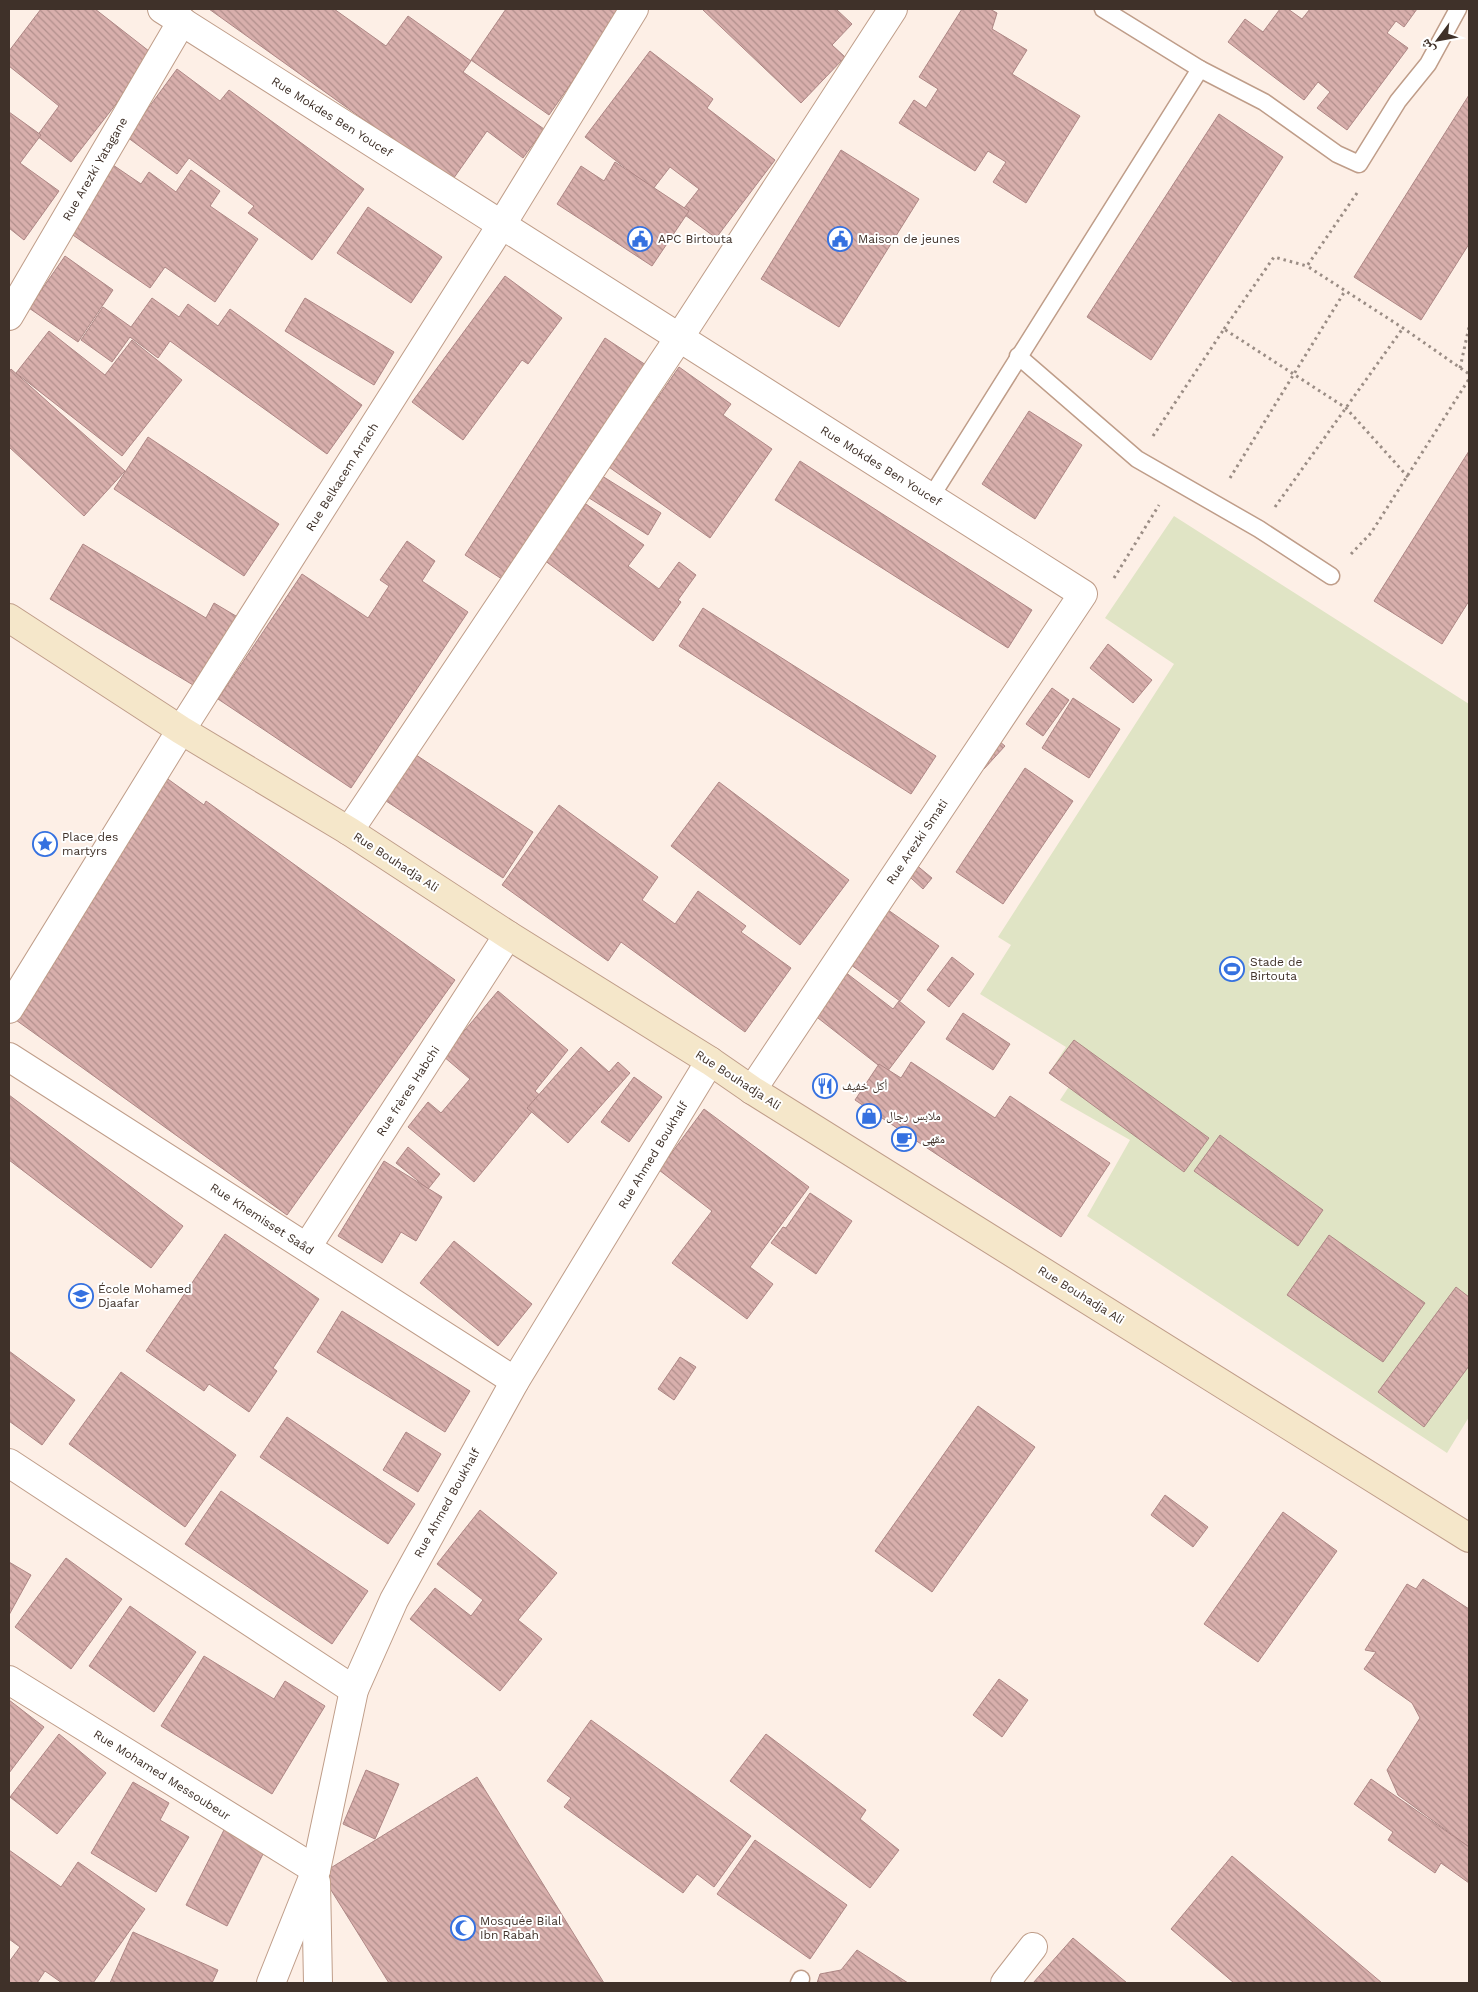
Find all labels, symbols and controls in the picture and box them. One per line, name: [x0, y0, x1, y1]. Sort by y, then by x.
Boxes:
north arrow: [1413, 15, 1463, 65]
text: ش: [1416, 36, 1439, 57]
street label: Rue Mokdes Ben Youcef: [269, 74, 395, 160]
street label: Rue Arezki Yatagane: [60, 115, 130, 223]
public building icon: APC Birtouta: [627, 226, 653, 252]
public building icon: Maison de jeunes: [827, 226, 853, 252]
place label: APC Birtouta: [658, 232, 733, 246]
place label: Maison de jeunes: [858, 232, 960, 246]
street label: Rue Belkacem Arrach: [303, 420, 381, 534]
street label: Rue Mokdes Ben Youcef: [818, 423, 944, 509]
street label: Rue Arezki Smati: [883, 797, 951, 887]
street label: Rue Bouhadja Ali: [351, 829, 441, 895]
place label: Place des martyrs: [62, 830, 118, 858]
place icon: Place des martyrs: [32, 831, 58, 857]
place label: Stade de Birtouta: [1250, 955, 1303, 983]
sports icon: Stade de Birtouta: [1219, 956, 1245, 982]
street label: Rue frères Habchi: [374, 1043, 442, 1139]
street label: Rue Bouhadja Ali: [693, 1047, 783, 1113]
restaurant icon: أكل خفيف: [812, 1073, 838, 1099]
place label: أكل خفيف: [842, 1079, 888, 1093]
street label: Rue Ahmed Boukhalf: [615, 1098, 691, 1211]
shop icon: ملابس رجال: [856, 1103, 882, 1129]
place label: ملابس رجال: [886, 1109, 941, 1123]
cafe icon: مقهى: [891, 1126, 917, 1152]
place label: مقهى: [922, 1132, 945, 1146]
street label: Rue Khemisset Saâd: [208, 1180, 316, 1258]
street label: Rue Bouhadja Ali: [1035, 1263, 1127, 1327]
place label: École Mohamed Djaafar: [98, 1282, 192, 1310]
school or university icon: École Mohamed Djaafar: [68, 1283, 94, 1309]
street label: Rue Ahmed Boukhalf: [411, 1446, 483, 1560]
street label: Rue Mohamed Messoubeur: [91, 1727, 233, 1823]
place label: Mosquée Bilal Ibn Rabah: [480, 1914, 562, 1942]
mosque icon: Mosquée Bilal Ibn Rabah: [450, 1915, 476, 1941]

